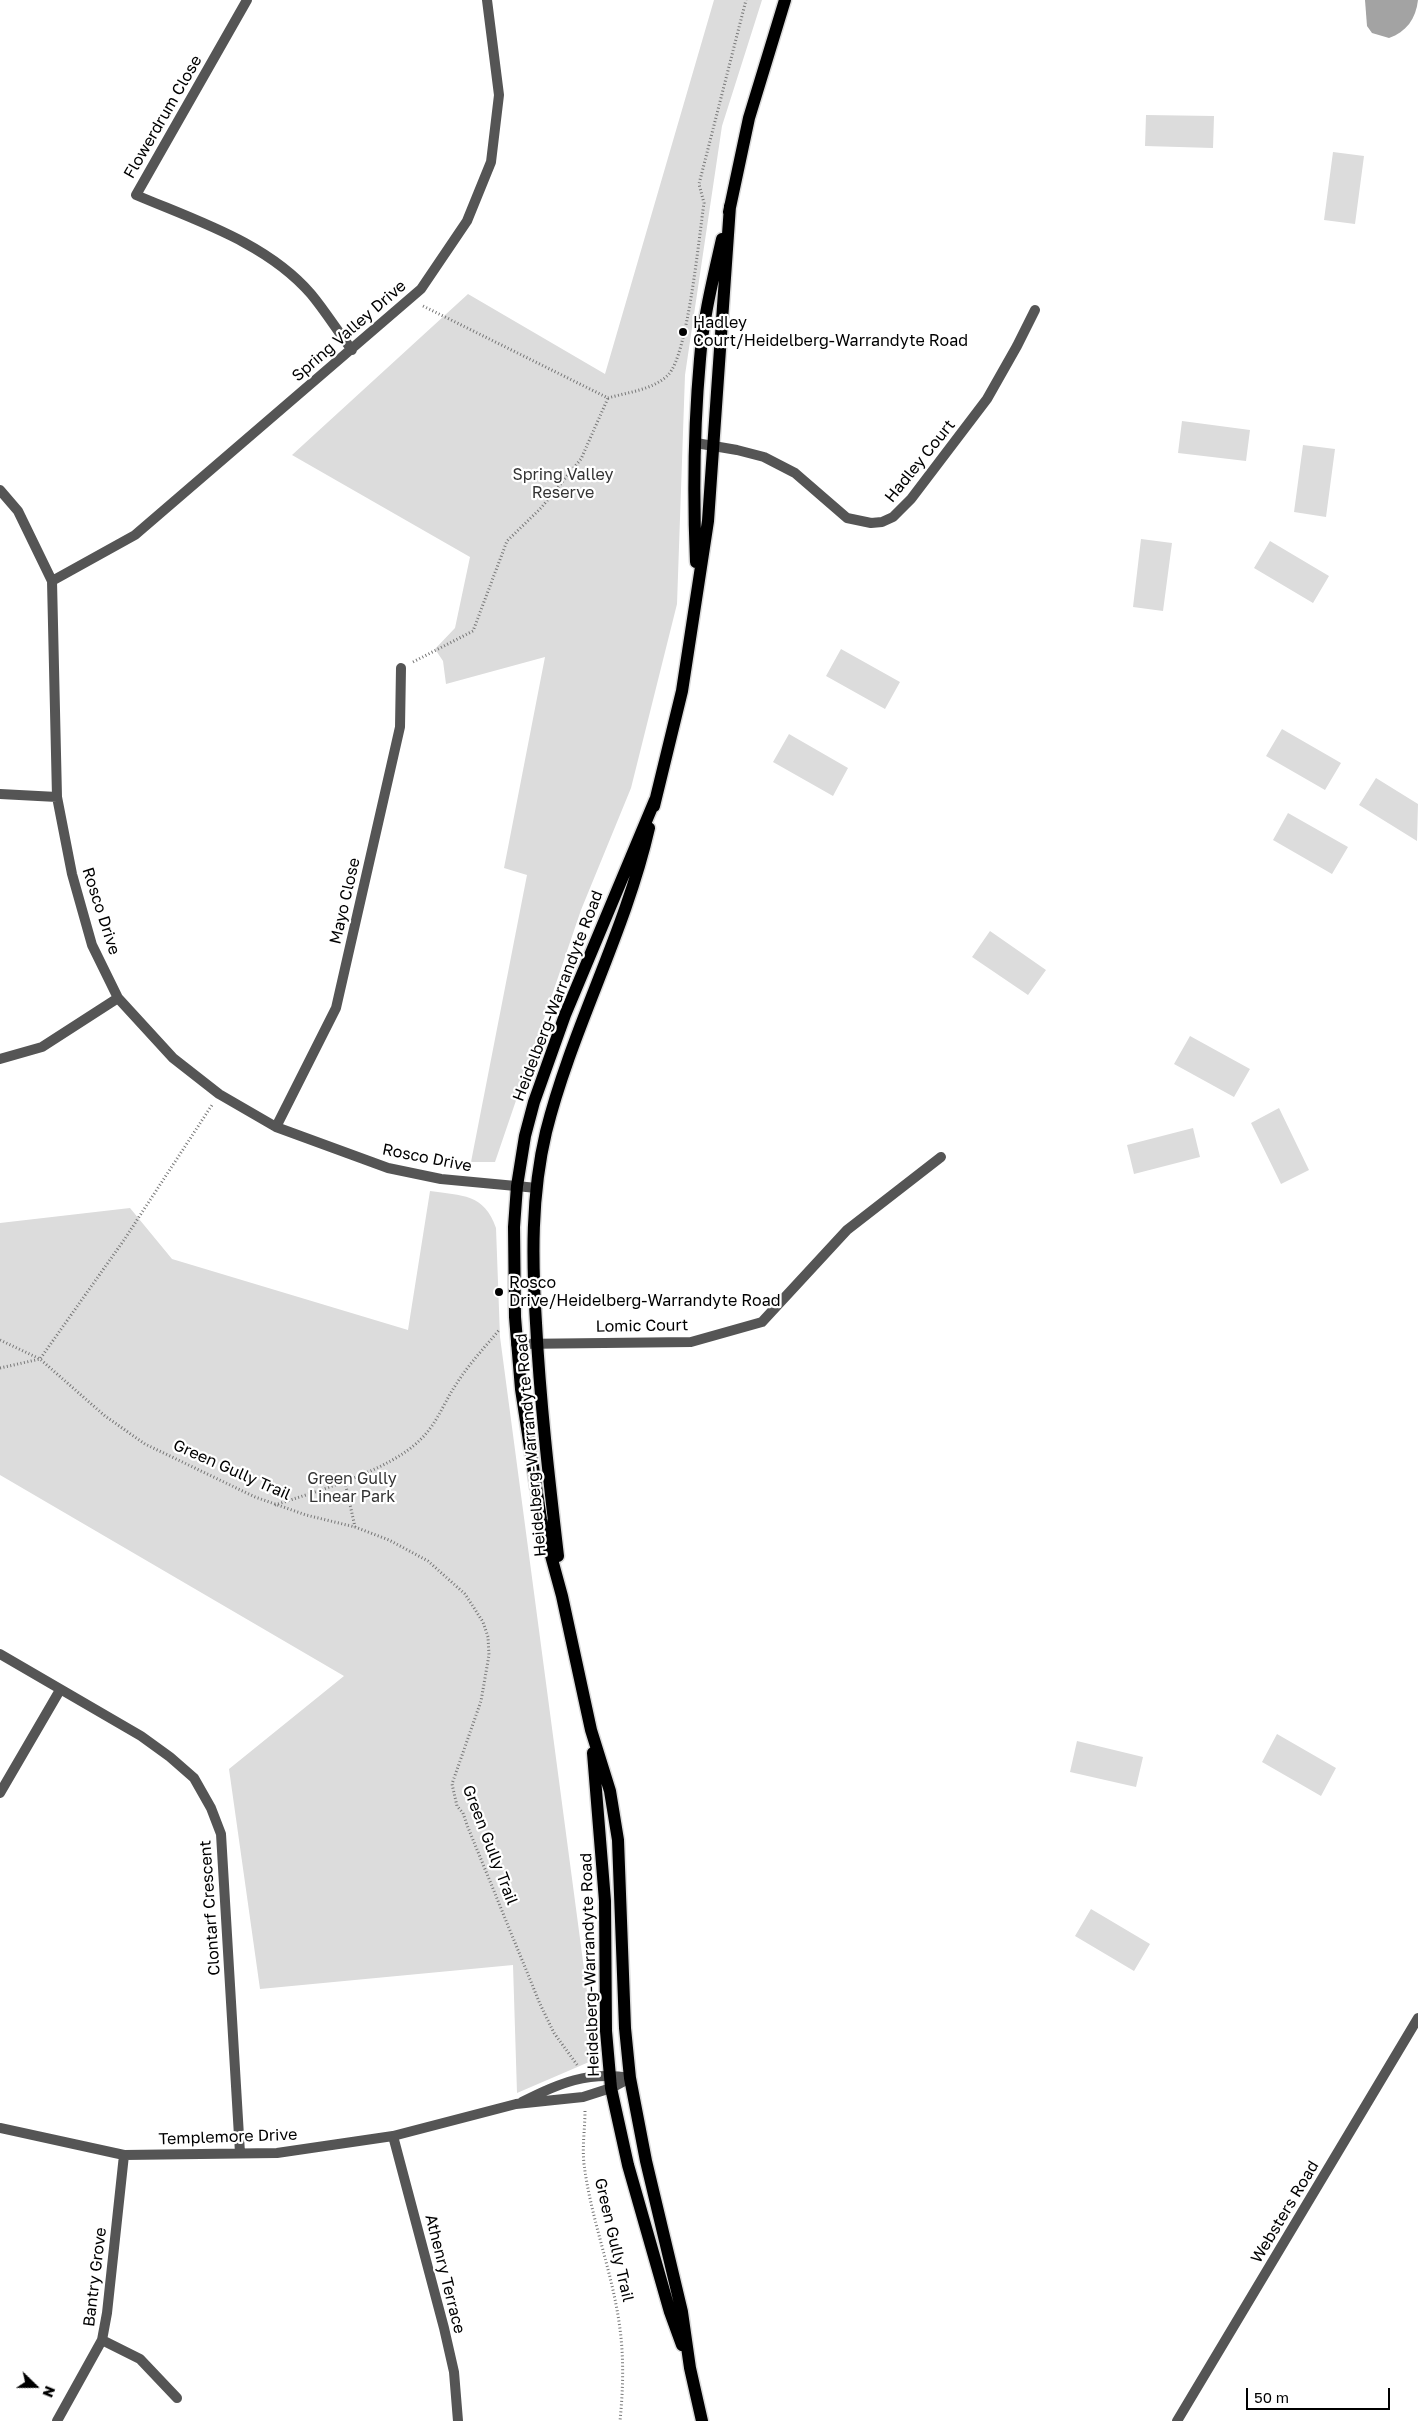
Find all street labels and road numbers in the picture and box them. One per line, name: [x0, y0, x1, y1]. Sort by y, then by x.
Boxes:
street label: Flowerdrum Close: [120, 52, 206, 182]
street label: Spring Valley Drive: [288, 276, 410, 386]
street label: Hadley Court: [881, 416, 959, 506]
street label: Mayo Close: [326, 856, 364, 946]
street label: Rosco Drive: [78, 865, 124, 957]
street label: Heidelberg-Warrandyte Road: [509, 888, 607, 1104]
street label: Rosco Drive: [381, 1140, 473, 1176]
street label: Lomic Court: [595, 1316, 689, 1336]
street label: Heidelberg-Warrandyte Road: [512, 1332, 550, 1558]
street label: Green Gully Trail: [170, 1435, 294, 1505]
street label: Green Gully Trail: [458, 1782, 522, 1908]
street label: Clontarf Crescent: [196, 1840, 224, 1976]
street label: Heidelberg-Warrandyte Road: [576, 1853, 604, 2077]
street label: Templemore Drive: [158, 2125, 298, 2149]
street label: Websters Road: [1247, 2157, 1323, 2267]
street label: Green Gully Trail: [590, 2176, 638, 2304]
street label: Athenry Terrace: [421, 2212, 469, 2336]
street label: Bantry Grove: [79, 2226, 111, 2328]

